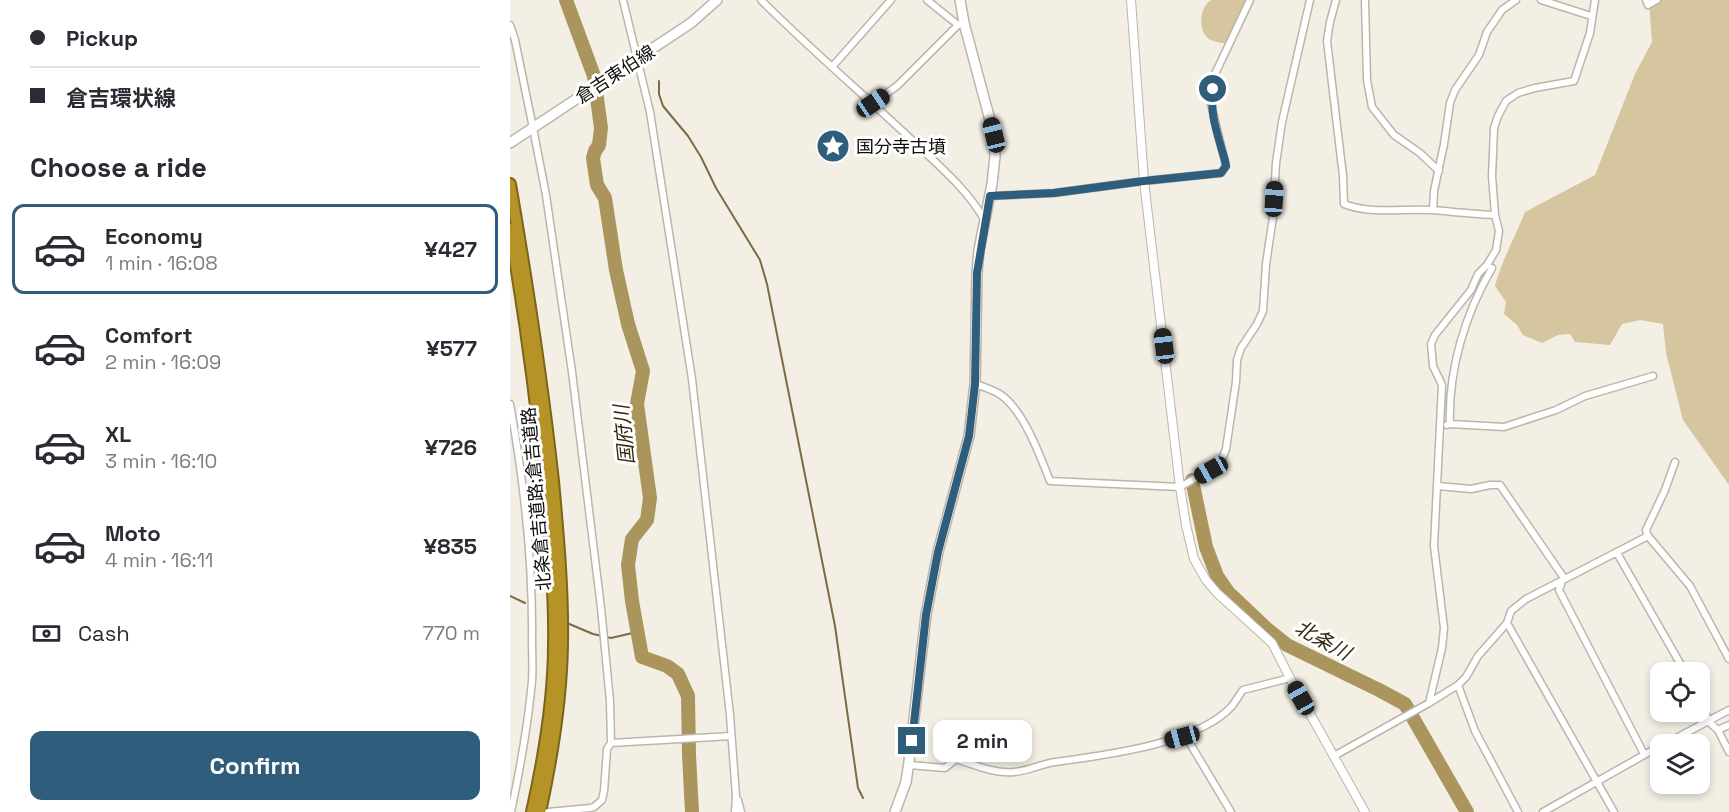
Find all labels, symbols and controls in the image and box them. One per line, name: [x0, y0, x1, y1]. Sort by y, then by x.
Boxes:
text: Pickup: [66, 24, 138, 52]
street label: 倉吉東伯線: [571, 40, 659, 108]
route start: [1199, 75, 1226, 102]
text: 倉吉環状線: [66, 84, 176, 112]
car: [853, 85, 893, 121]
car: [981, 115, 1007, 155]
place icon: 国分寺古墳: [815, 128, 851, 164]
place label: 国分寺古墳: [856, 135, 946, 158]
text: Choose a ride: [30, 150, 207, 185]
car: [1264, 181, 1284, 217]
icon: car: [33, 222, 87, 276]
text: Economy: [105, 222, 203, 250]
text: ¥427: [424, 235, 477, 263]
text: 1 min · 16:08: [105, 250, 218, 276]
icon: car: [33, 321, 87, 375]
text: Comfort: [105, 321, 193, 349]
car: [1153, 327, 1175, 365]
text: ¥577: [426, 334, 477, 362]
text: 2 min · 16:09: [105, 349, 221, 375]
water label: 国府川: [608, 402, 640, 466]
street label: 北条倉吉道路;倉吉道路: [517, 406, 555, 592]
icon: car: [33, 420, 87, 474]
text: XL: [105, 420, 131, 448]
text: ¥726: [425, 433, 477, 461]
text: 3 min · 16:10: [105, 448, 217, 474]
car: [1191, 453, 1231, 487]
icon: car: [33, 519, 87, 573]
text: Moto: [105, 519, 161, 547]
text: ¥835: [424, 532, 477, 560]
text: 4 min · 16:11: [105, 547, 213, 573]
water label: 北条川: [1290, 614, 1357, 667]
icon: cash: [30, 617, 63, 650]
text: Cash: [78, 619, 130, 647]
text: 770 m: [422, 620, 480, 646]
map controls: [1650, 662, 1710, 794]
button: locate: [1650, 662, 1710, 722]
car: [1284, 678, 1318, 718]
callout: 2 min: [933, 720, 1032, 762]
car: [1162, 724, 1202, 750]
route end: [898, 727, 925, 754]
text: 2 min: [957, 728, 1008, 754]
button: Confirm: [30, 731, 480, 800]
button: layers: [1650, 734, 1710, 794]

